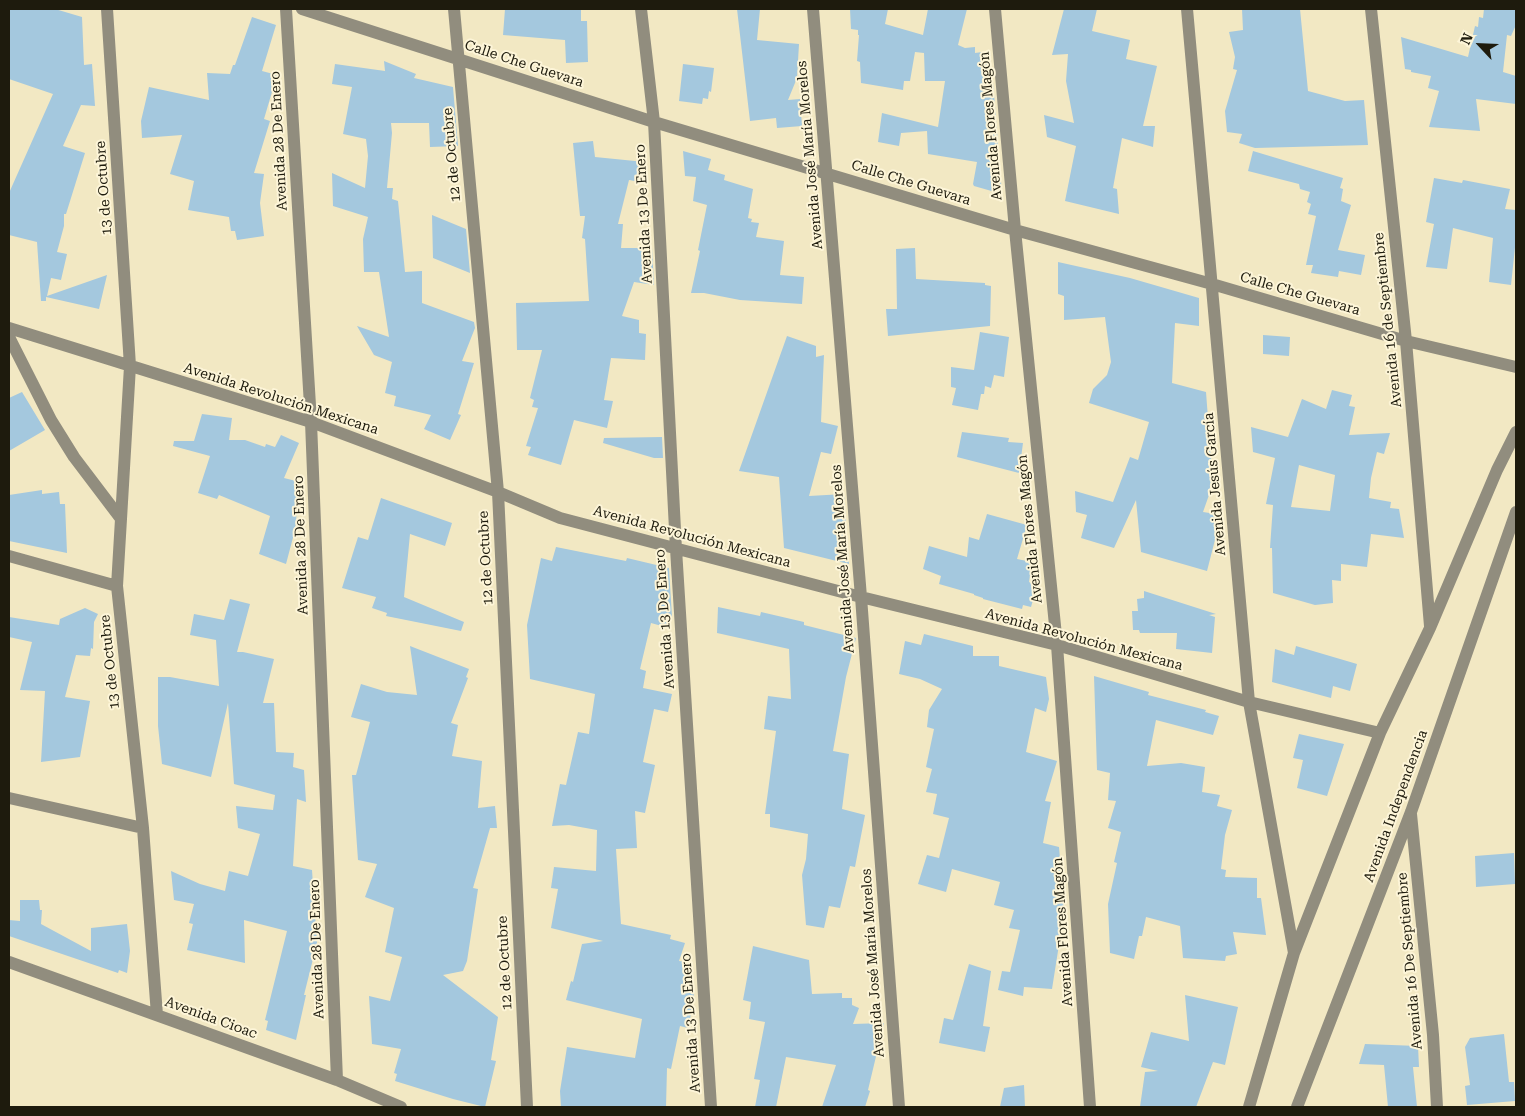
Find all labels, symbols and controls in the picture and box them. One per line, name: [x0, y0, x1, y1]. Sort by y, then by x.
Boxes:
north arrow: [1455, 20, 1505, 70]
text: N: [1457, 30, 1476, 47]
street label: Calle Che Guevara: [462, 37, 586, 91]
street label: Avenida Flores Magón: [976, 51, 1006, 201]
street label: Avenida José María Morelos: [793, 60, 827, 250]
street label: Avenida 28 De Enero: [267, 71, 291, 211]
street label: 12 de Octubre: [440, 107, 464, 203]
street label: 13 de Octubre: [92, 140, 116, 236]
street label: Avenida 13 De Enero: [632, 144, 656, 284]
street label: Calle Che Guevara: [849, 157, 973, 209]
street label: Avenida 16 de Septiembre: [1370, 232, 1406, 408]
street label: Calle Che Guevara: [1238, 269, 1362, 319]
street label: Avenida Revolución Mexicana: [181, 360, 381, 438]
street label: Avenida Jesús García: [1200, 412, 1230, 556]
street label: Avenida Flores Magón: [1014, 454, 1046, 604]
street label: Avenida José María Morelos: [828, 464, 858, 654]
street label: Avenida 28 De Enero: [290, 475, 312, 615]
street label: Avenida Revolución Mexicana: [591, 503, 793, 571]
street label: 12 de Octubre: [475, 510, 497, 606]
street label: Avenida 13 De Enero: [652, 549, 678, 689]
street label: Avenida Revolución Mexicana: [983, 606, 1185, 674]
street label: 13 de Octubre: [97, 614, 123, 710]
street label: Avenida Independencia: [1361, 728, 1431, 884]
street label: Avenida Flores Magón: [1049, 857, 1077, 1007]
street label: Avenida José María Morelos: [858, 868, 888, 1058]
street label: Avenida 16 De Septiembre: [1394, 872, 1426, 1050]
street label: Avenida 28 De Enero: [306, 879, 328, 1019]
street label: 12 de Octubre: [494, 915, 516, 1011]
street label: Avenida 13 De Enero: [678, 953, 704, 1093]
street label: Avenida Cioac: [163, 994, 259, 1042]

